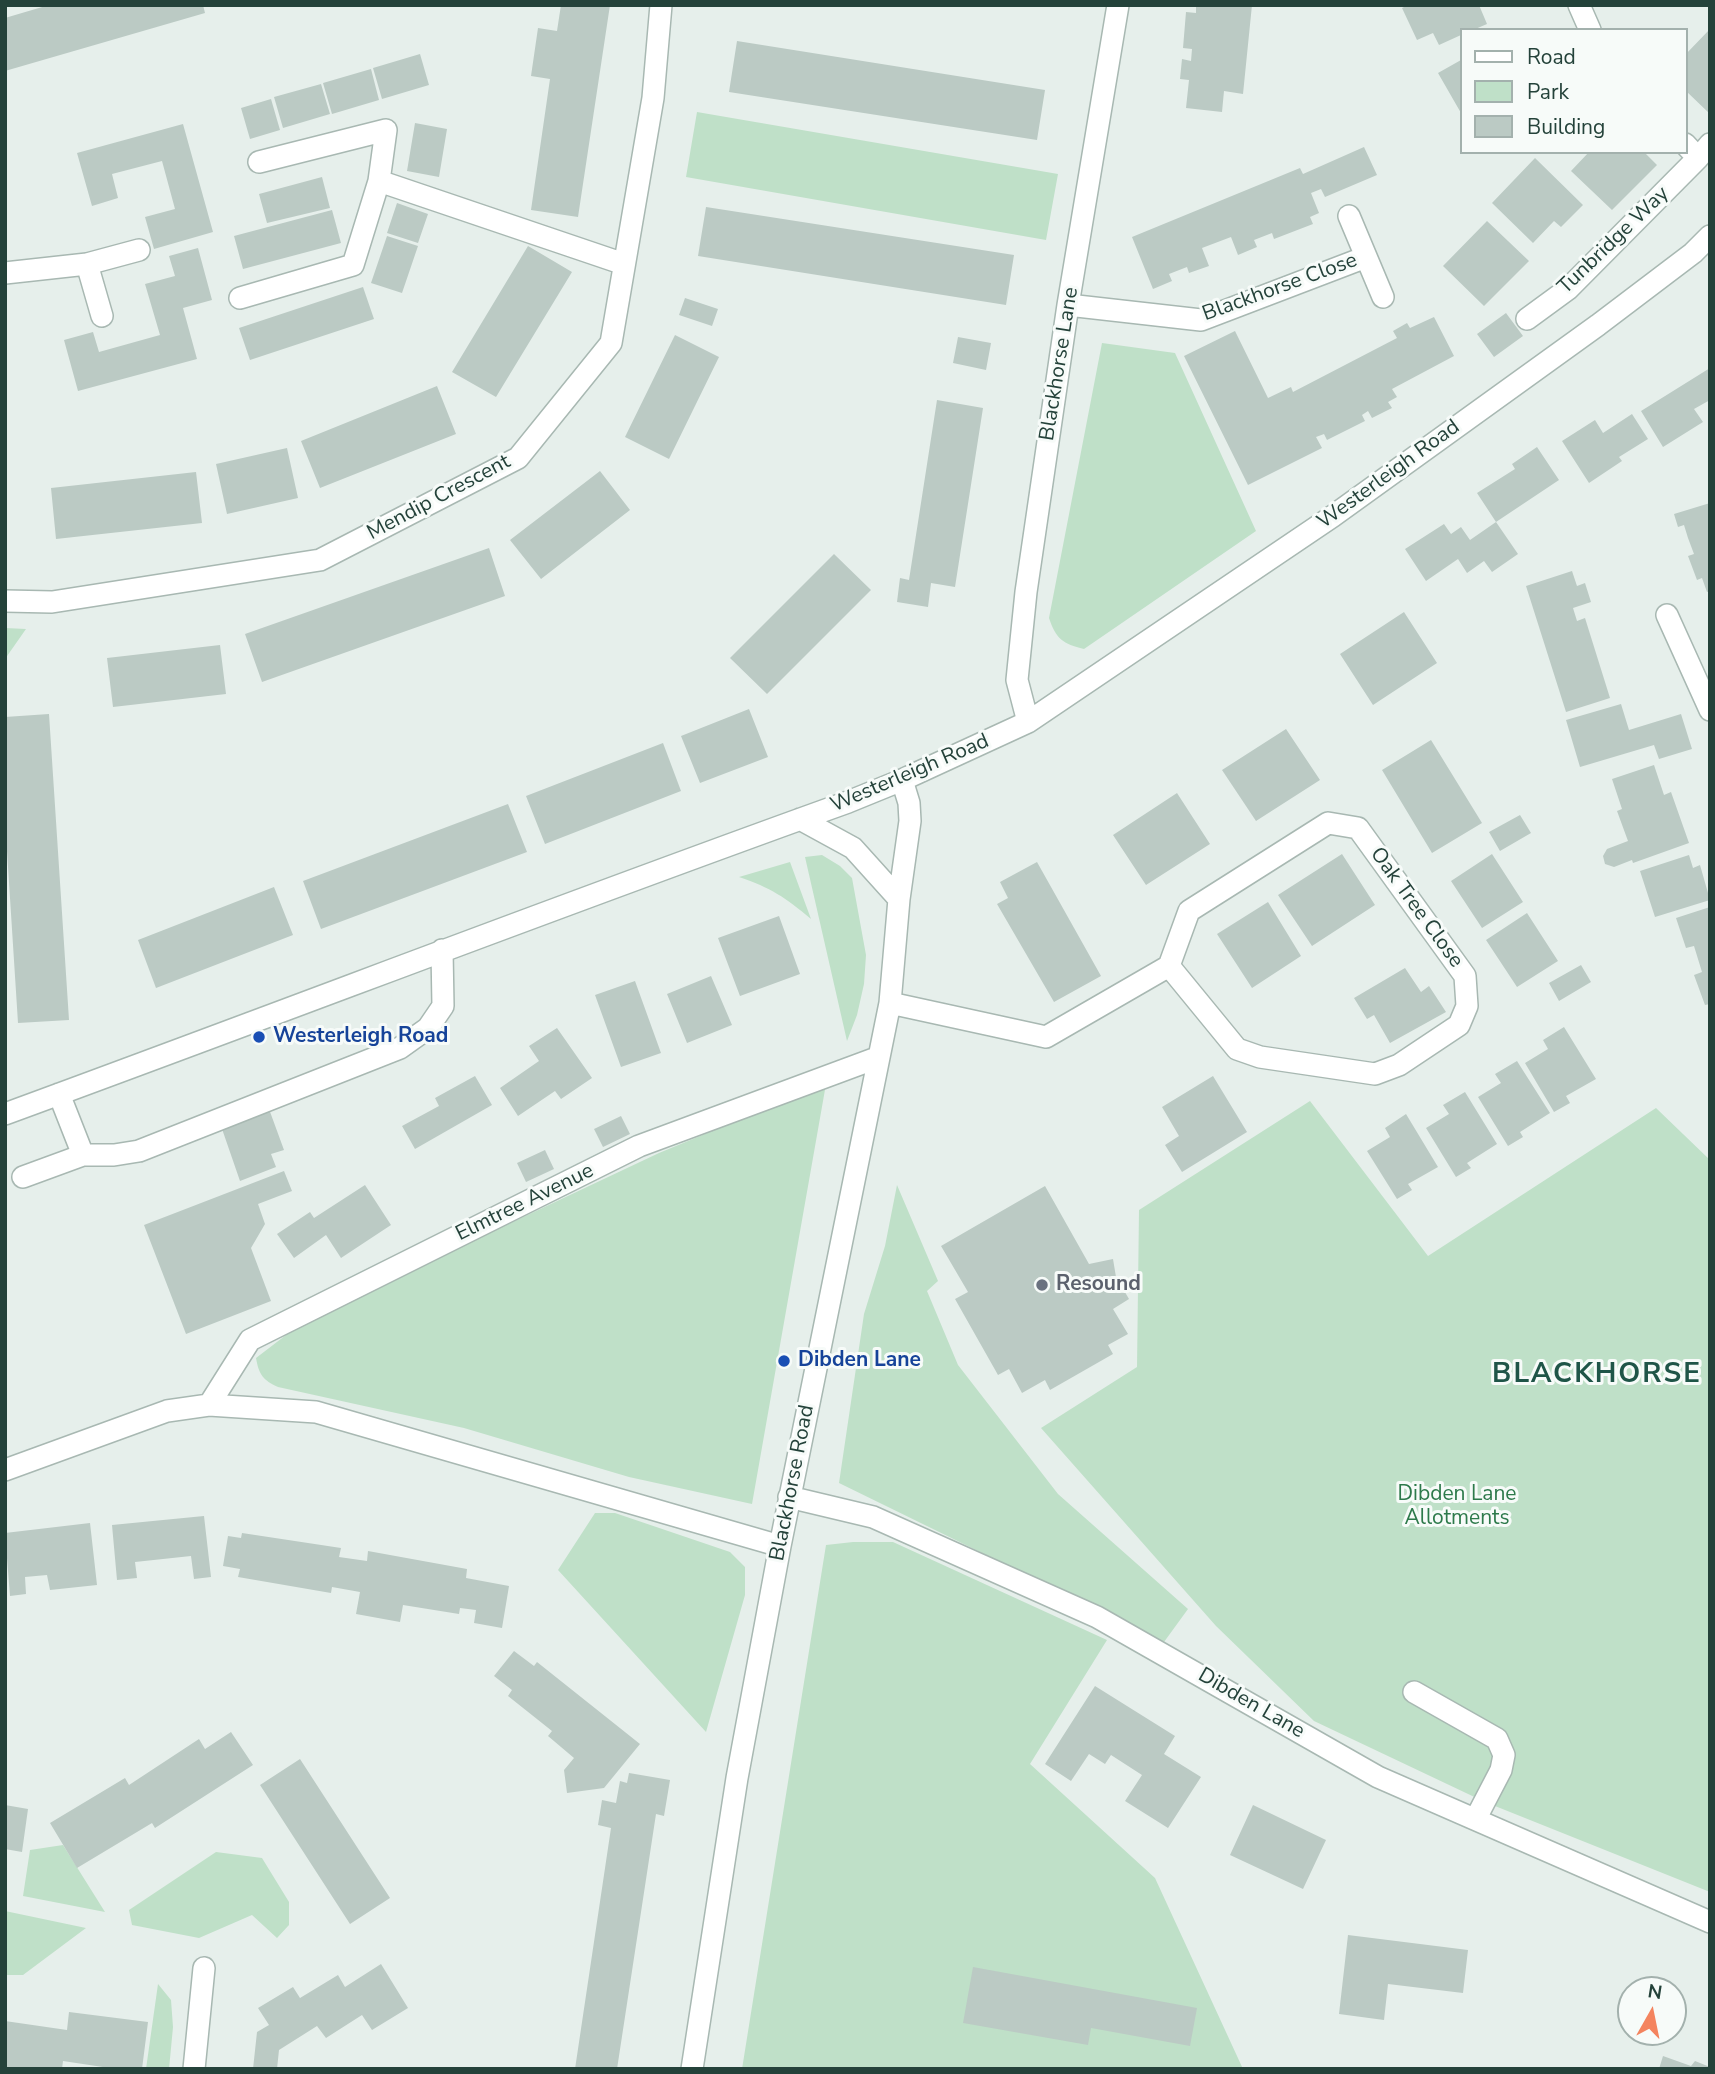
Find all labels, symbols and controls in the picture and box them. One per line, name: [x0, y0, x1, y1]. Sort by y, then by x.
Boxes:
legend: [1460, 28, 1687, 154]
text: Road: [1527, 43, 1576, 71]
text: Park: [1527, 78, 1569, 106]
text: Building: [1527, 113, 1605, 141]
street label: Tunbridge Way: [1553, 182, 1675, 300]
street label: Blackhorse Close: [1199, 248, 1361, 328]
street label: Blackhorse Lane: [1035, 285, 1085, 443]
street label: Westerleigh Road: [1313, 415, 1465, 535]
street label: Mendip Crescent: [363, 450, 515, 546]
street label: Westerleigh Road: [827, 729, 993, 819]
street label: Oak Tree Close: [1364, 843, 1468, 973]
place label: Westerleigh Road: [273, 1024, 448, 1050]
marker: Westerleigh Road: [251, 1029, 267, 1045]
street label: Elmtree Avenue: [452, 1159, 598, 1247]
place label: Resound: [1056, 1272, 1141, 1298]
marker: Resound: [1034, 1277, 1050, 1293]
place label: Dibden Lane: [798, 1348, 921, 1374]
marker: Dibden Lane: [776, 1353, 792, 1369]
district label: BLACKHORSE: [1493, 1358, 1701, 1392]
street label: Blackhorse Road: [766, 1403, 820, 1563]
park label: Dibden Lane Allotments: [1397, 1482, 1517, 1532]
street label: Dibden Lane: [1193, 1663, 1309, 1745]
north arrow: [1617, 1976, 1687, 2046]
text: N: [1646, 1978, 1664, 2006]

